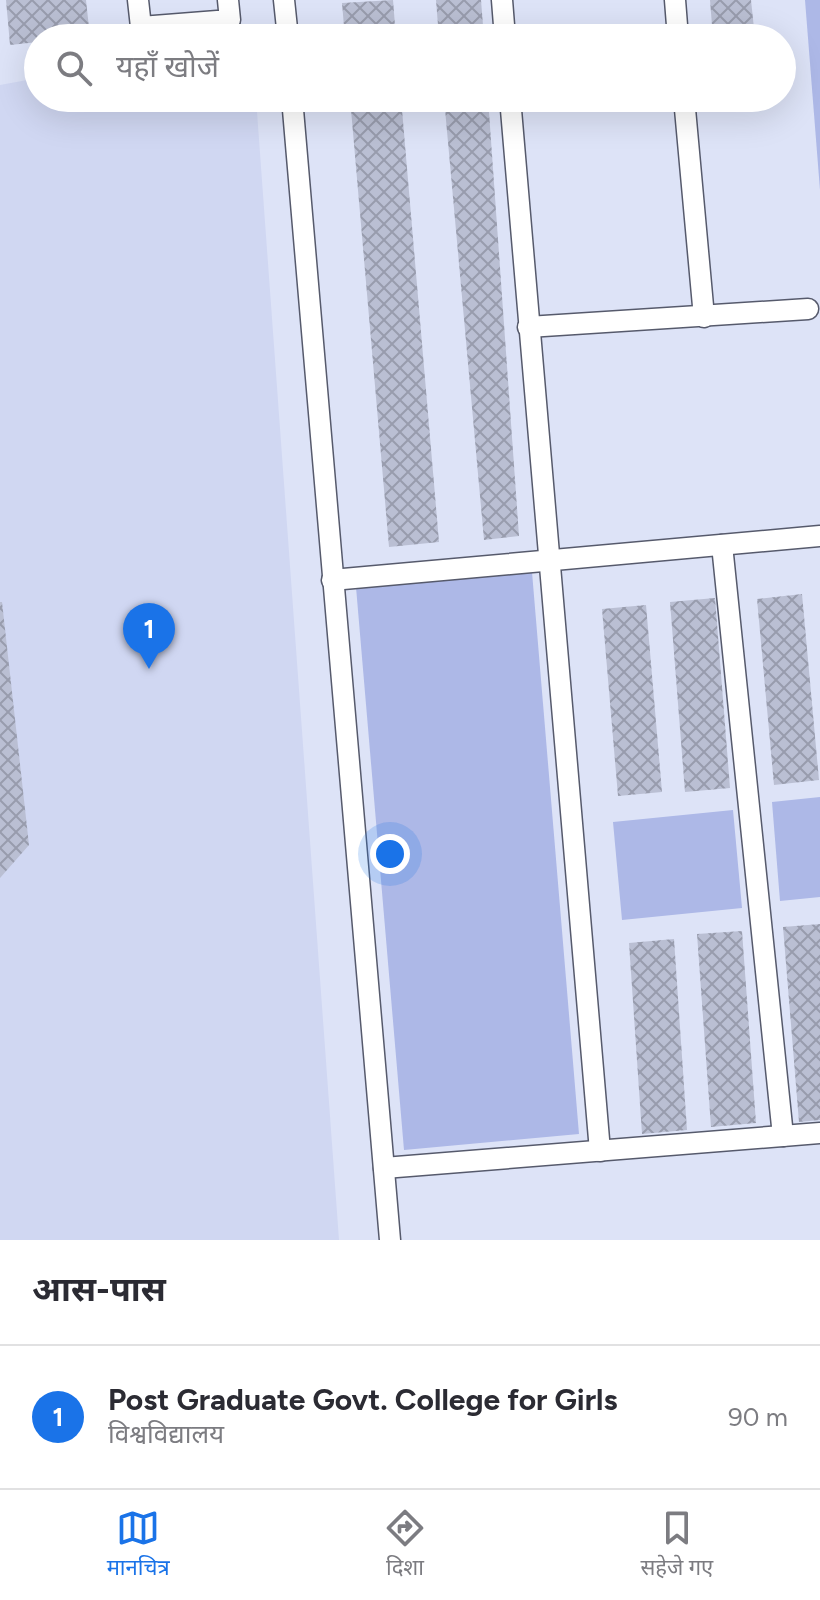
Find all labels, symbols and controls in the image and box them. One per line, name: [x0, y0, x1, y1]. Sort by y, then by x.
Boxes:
search box: [24, 24, 796, 112]
icon: search: [52, 46, 96, 90]
text: यहाँ खोजें: [116, 48, 219, 85]
pin: 1: [123, 603, 175, 669]
your location: [370, 834, 410, 874]
text: आस-पास: [32, 1269, 166, 1310]
text: Post Graduate Govt. College for Girls: [108, 1381, 617, 1418]
text: 1: [53, 1401, 63, 1433]
text: 90 m: [728, 1401, 788, 1433]
text: विश्वविद्यालय: [108, 1418, 224, 1450]
tab: मानचित्र: [107, 1506, 170, 1584]
tab: दिशा: [383, 1506, 427, 1584]
tab: सहेजे गए: [640, 1506, 713, 1584]

